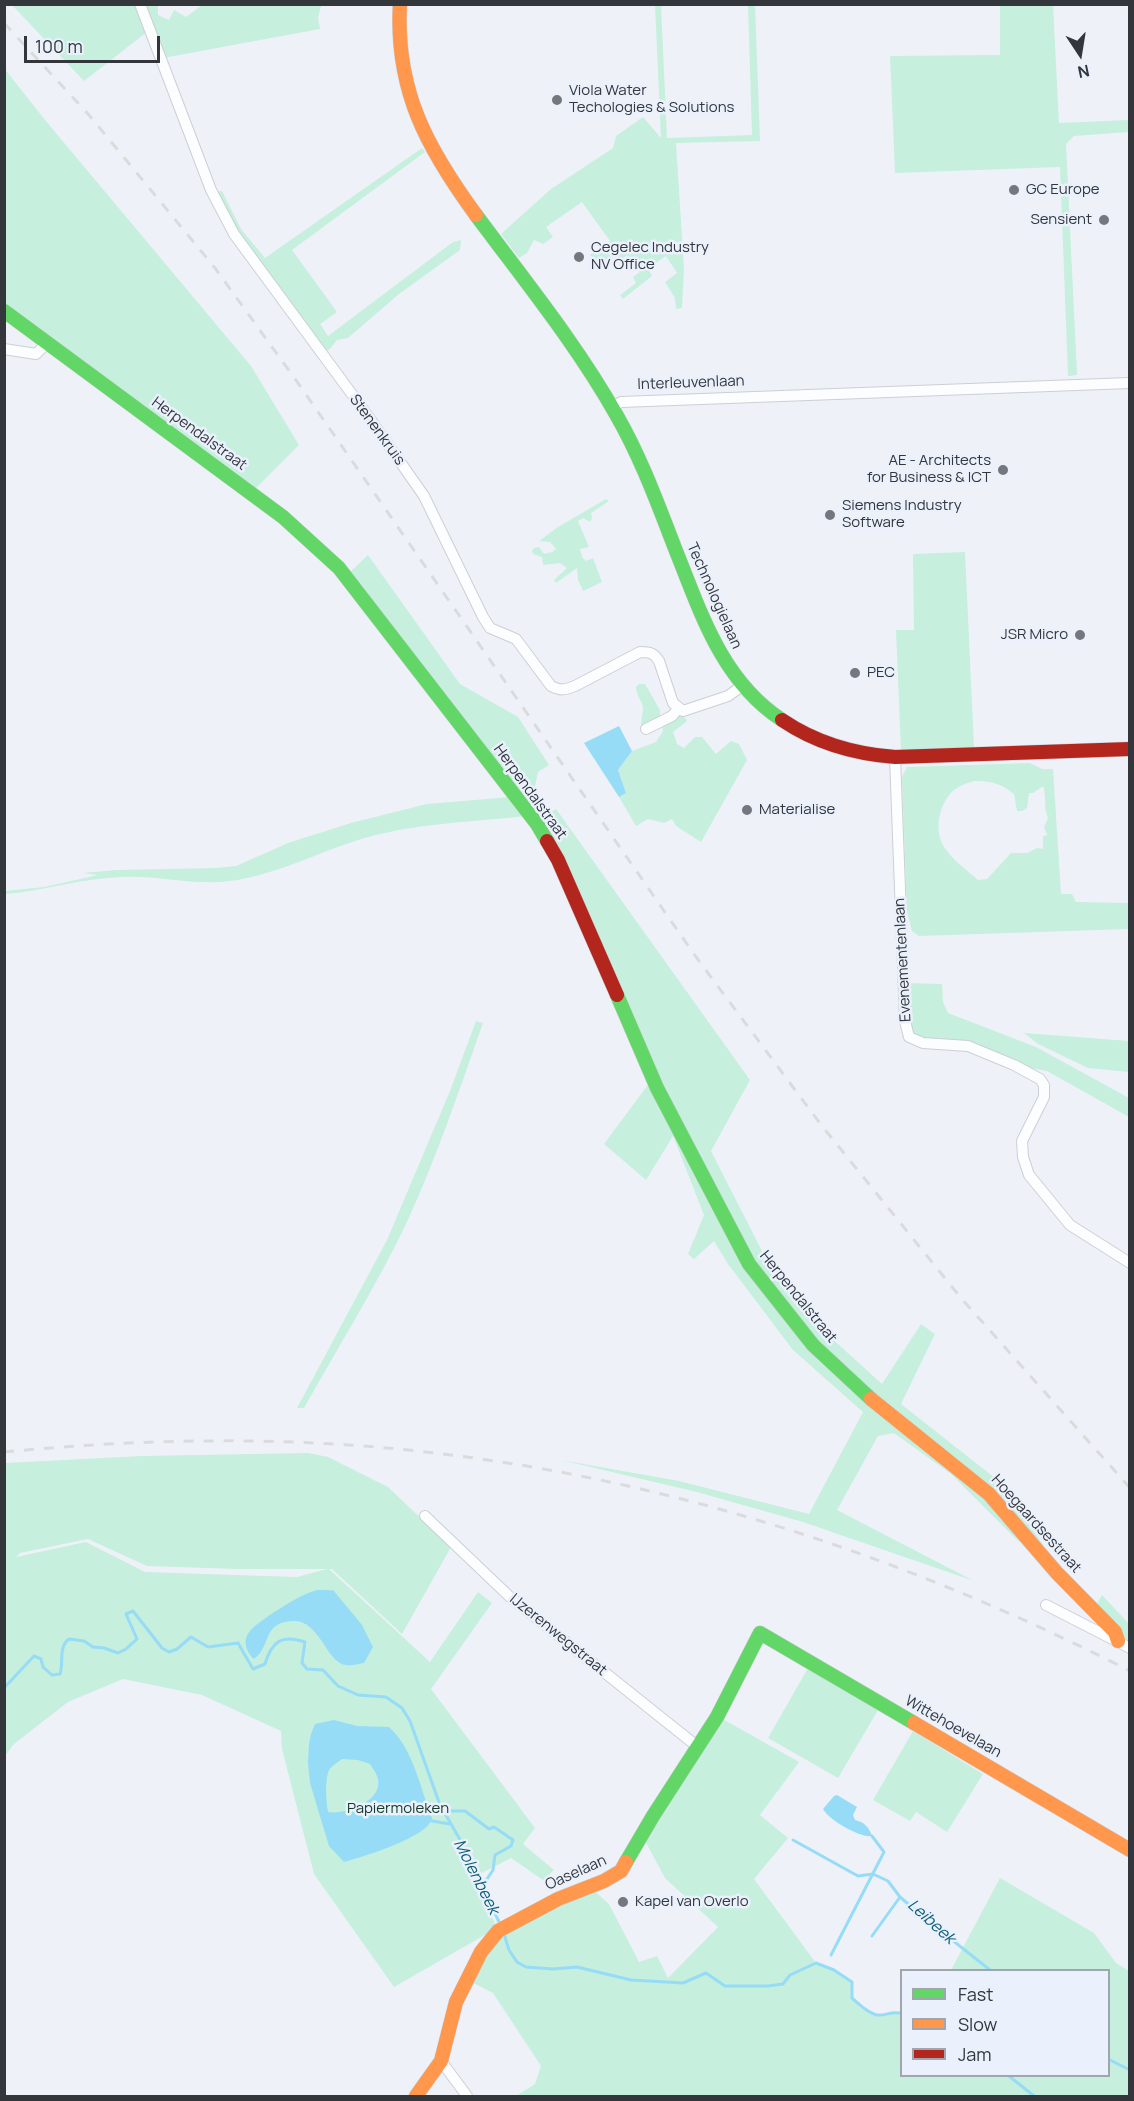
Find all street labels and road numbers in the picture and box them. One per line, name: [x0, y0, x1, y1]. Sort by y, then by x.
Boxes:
street label: Interleuvenlaan: [637, 372, 745, 394]
street label: Stenenkruis: [345, 391, 409, 469]
street label: Herpendalstraat: [148, 393, 250, 475]
street label: Technologielaan: [683, 540, 745, 652]
street label: Herpendalstraat: [489, 741, 571, 843]
street label: Evenementenlaan: [891, 898, 915, 1022]
street label: Herpendalstraat: [755, 1247, 841, 1347]
street label: Hoegaardsestraat: [987, 1471, 1085, 1577]
street label: IJzerenwegstraat: [506, 1590, 610, 1680]
street label: Wittehoevelaan: [902, 1692, 1004, 1762]
street label: Oaselaan: [543, 1852, 609, 1894]

